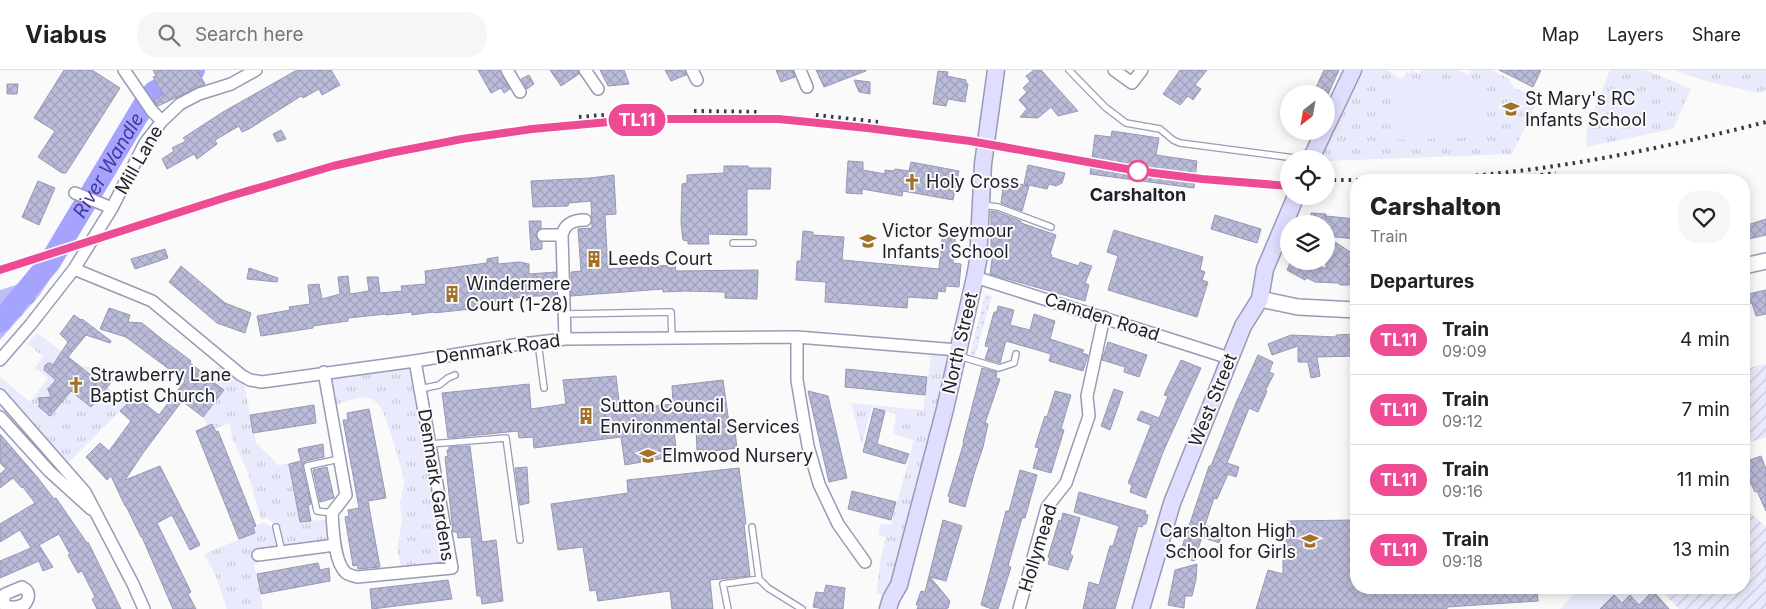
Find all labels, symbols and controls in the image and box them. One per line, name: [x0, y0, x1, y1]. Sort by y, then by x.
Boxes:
search box: [137, 12, 487, 57]
text: Viabus: [25, 20, 107, 49]
icon: search: [155, 21, 183, 49]
text: Search here: [195, 23, 304, 46]
text: Map: [1542, 24, 1579, 45]
text: Layers: [1607, 24, 1664, 45]
text: Share: [1692, 24, 1741, 45]
north arrow: [1280, 85, 1335, 140]
map controls: [1280, 85, 1335, 270]
place label: St Mary's RC Infants School: [1525, 88, 1646, 130]
school or university icon: St Mary's RC Infants School: [1501, 99, 1521, 119]
line badge: TL11: [602, 104, 672, 136]
water label: River Wandle: [68, 109, 149, 222]
text: TL11: [619, 109, 655, 130]
street label: Mill Lane: [111, 122, 167, 198]
button: locate: [1280, 150, 1335, 205]
marker: Carshalton: [1127, 160, 1149, 182]
place label: Holy Cross: [926, 171, 1019, 192]
church icon: Holy Cross: [902, 172, 922, 192]
place label: Carshalton: [1090, 184, 1186, 205]
button: heart: [1678, 191, 1730, 243]
text: Carshalton: [1370, 192, 1501, 221]
button: layers: [1280, 215, 1335, 270]
place label: Victor Seymour Infants' School: [882, 220, 1013, 262]
text: Train: [1370, 226, 1408, 246]
school or university icon: Victor Seymour Infants' School: [858, 231, 878, 251]
place label: Leeds Court: [608, 248, 712, 269]
building icon: Leeds Court: [584, 249, 604, 269]
text: Departures: [1370, 270, 1474, 293]
place label: Windermere Court (1-28): [466, 273, 571, 315]
building icon: Windermere Court (1-28): [442, 284, 462, 304]
street label: Camden Road: [1042, 288, 1162, 345]
street label: North Street: [938, 290, 981, 396]
text: Train: [1442, 318, 1489, 341]
text: 4 min: [1680, 328, 1730, 351]
street label: Denmark Road: [434, 329, 561, 368]
text: TL11: [1380, 329, 1417, 350]
text: 09:09: [1442, 341, 1487, 361]
street label: West Street: [1184, 350, 1241, 449]
place label: Strawberry Lane Baptist Church: [90, 364, 231, 406]
church icon: Strawberry Lane Baptist Church: [66, 375, 86, 395]
text: Train: [1442, 388, 1489, 411]
place label: Sutton Council Environmental Services: [600, 395, 800, 437]
text: 7 min: [1681, 398, 1730, 421]
text: TL11: [1380, 399, 1417, 420]
building icon: Sutton Council Environmental Services: [576, 406, 596, 426]
street label: Denmark Gardens: [414, 407, 459, 562]
text: 09:12: [1442, 411, 1483, 431]
place label: Elmwood Nursery: [662, 445, 813, 466]
school or university icon: Elmwood Nursery: [638, 446, 658, 466]
text: Train: [1442, 458, 1489, 481]
text: 11 min: [1677, 468, 1730, 491]
text: TL11: [1380, 469, 1417, 490]
text: 09:16: [1442, 481, 1483, 501]
street label: Hollymead: [1014, 501, 1061, 594]
place label: Carshalton High School for Girls: [1159, 520, 1296, 562]
text: Train: [1442, 528, 1489, 551]
school or university icon: Carshalton High School for Girls: [1300, 531, 1320, 551]
text: 13 min: [1673, 538, 1730, 561]
text: TL11: [1380, 539, 1417, 560]
text: 09:18: [1442, 551, 1483, 571]

